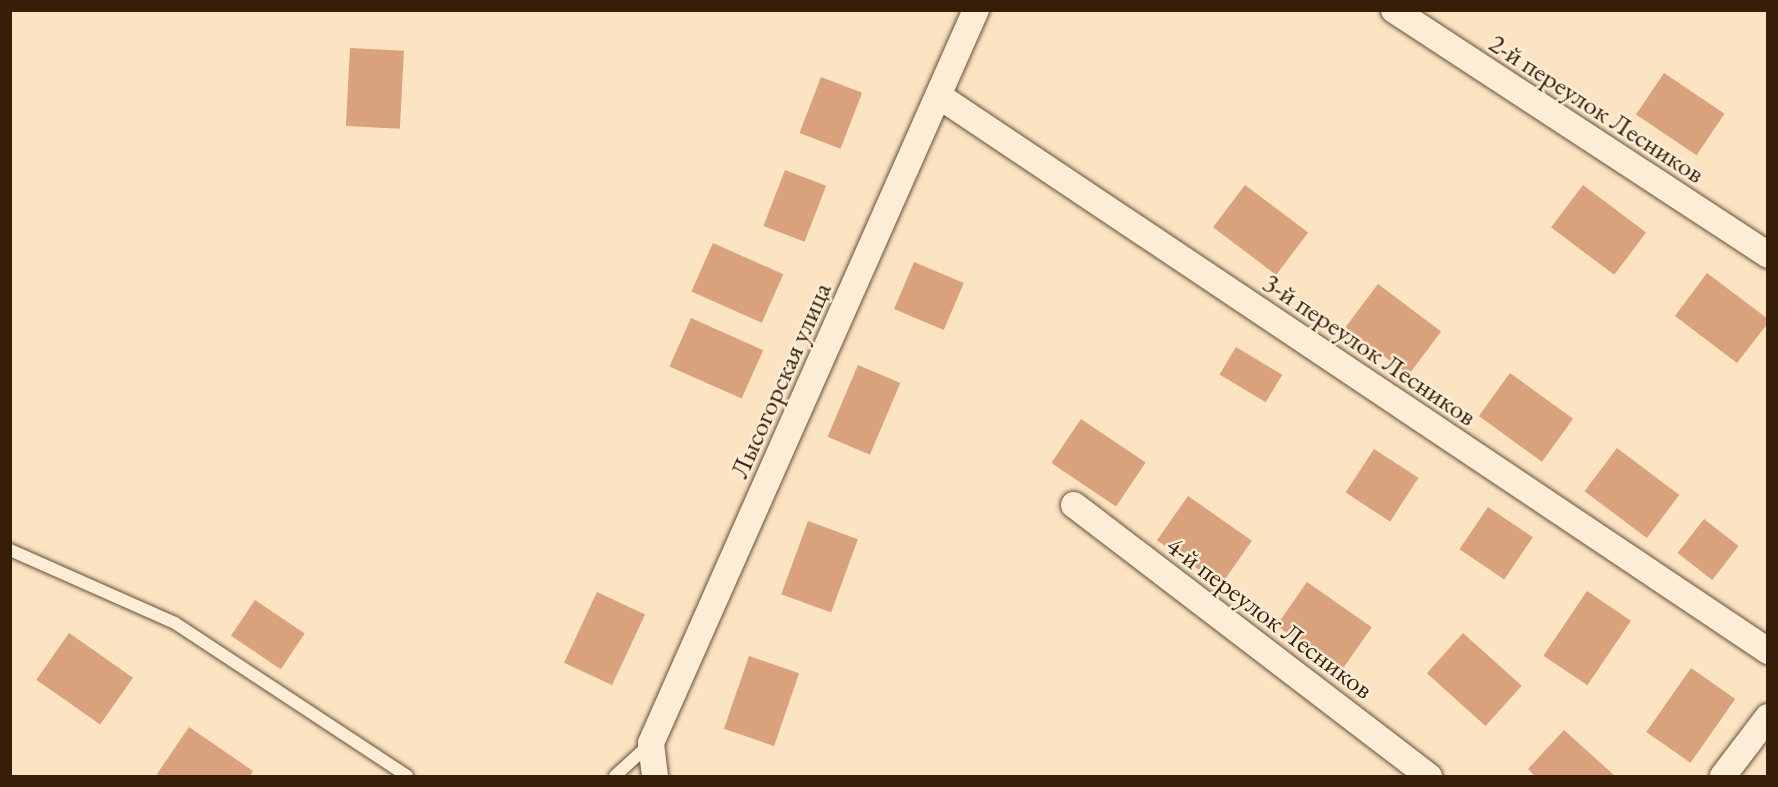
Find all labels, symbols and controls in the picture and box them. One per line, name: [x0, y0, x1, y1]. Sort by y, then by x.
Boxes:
street label: 2-й переулок Лесников: [1483, 26, 1711, 190]
street label: 3-й переулок Лесников: [1257, 266, 1483, 432]
street label: Лысогорская улица: [722, 277, 838, 483]
street label: 4-й переулок Лесников: [1160, 529, 1380, 705]

